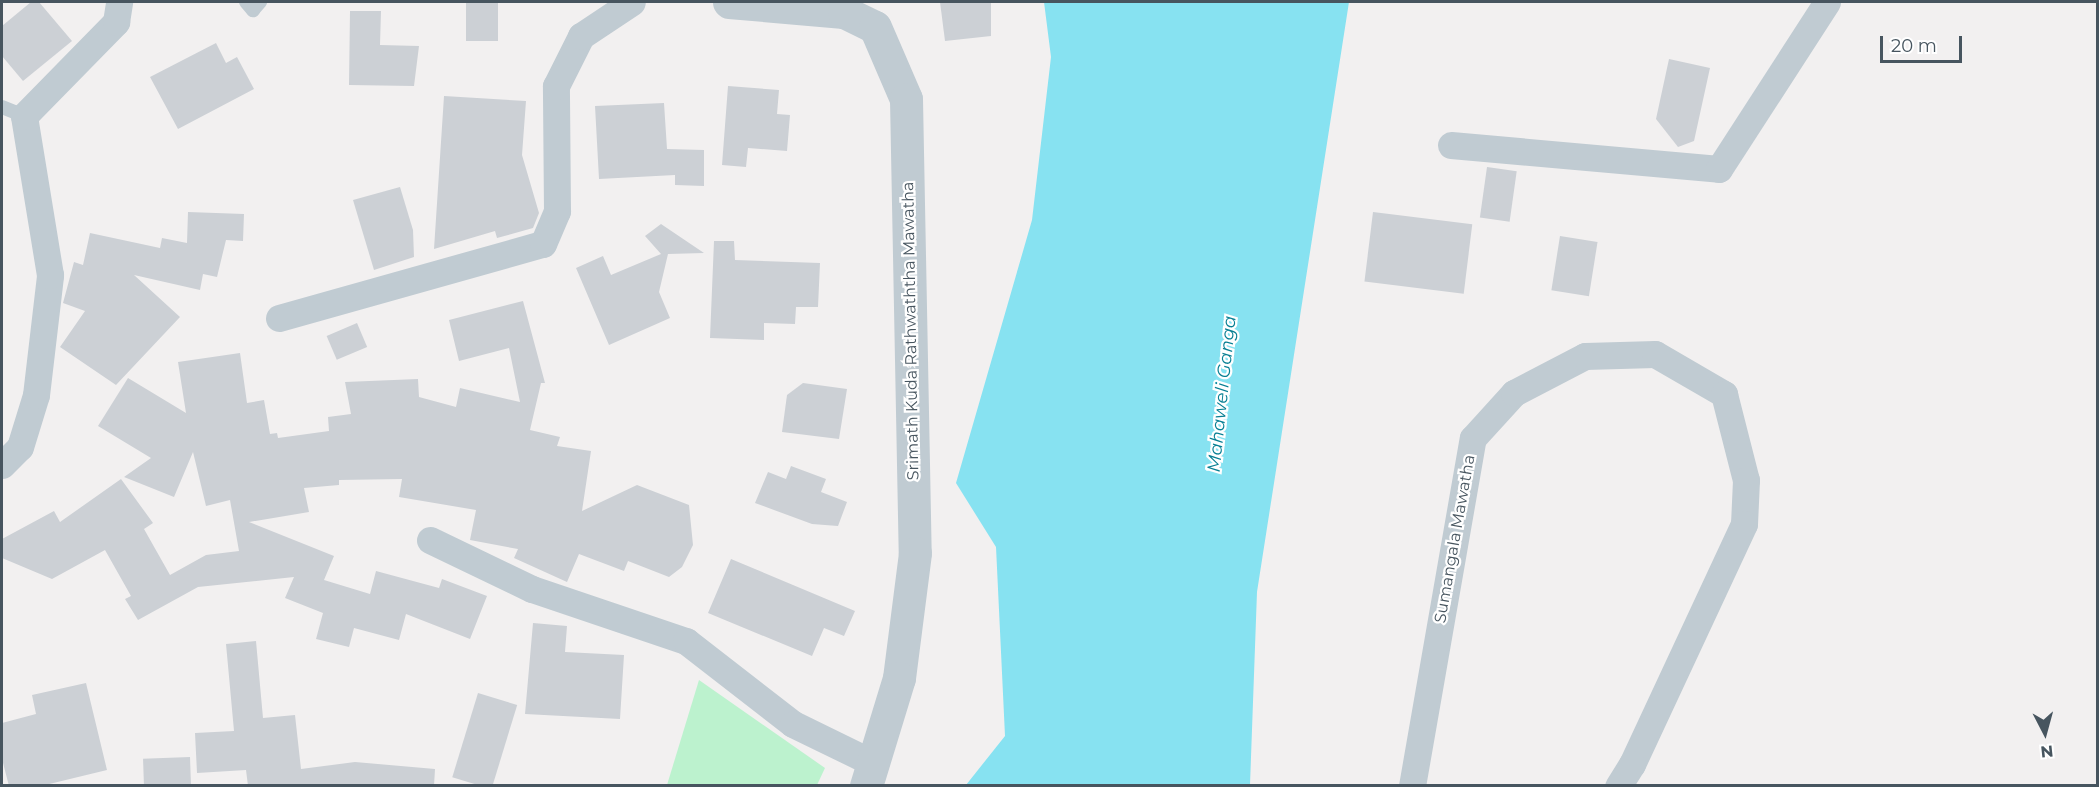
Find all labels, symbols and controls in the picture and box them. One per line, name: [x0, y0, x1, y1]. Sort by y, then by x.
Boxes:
scale bar: [1883, 24, 1966, 62]
text: 20 m: [1891, 35, 1937, 57]
street label: Srimath Kuda Rathwaththa Mawatha: [899, 182, 923, 480]
water label: Mahaweli Ganga: [1203, 315, 1241, 473]
street label: Sumangala Mawatha: [1431, 453, 1479, 625]
north arrow: [2015, 703, 2075, 763]
text: N: [2040, 741, 2054, 762]

